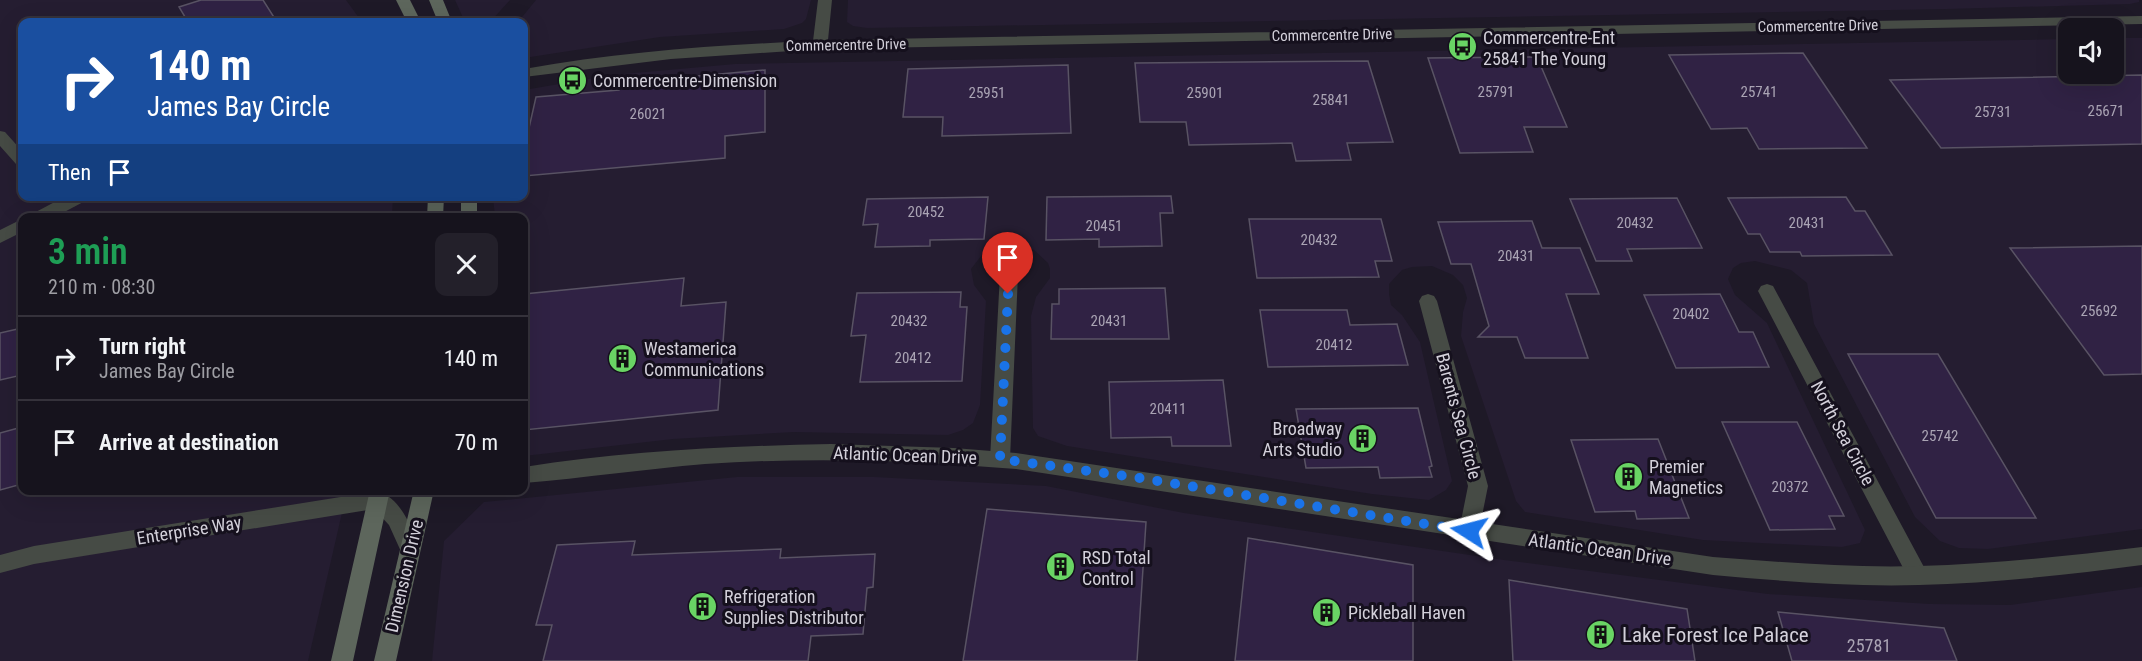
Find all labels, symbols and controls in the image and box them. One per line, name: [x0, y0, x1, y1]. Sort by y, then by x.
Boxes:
street label: Commercentre Drive: [1758, 16, 1878, 36]
map controls: [2058, 18, 2124, 84]
button: sound: [2058, 18, 2124, 84]
street label: Commercentre Drive: [1272, 25, 1392, 45]
place label: Commercentre-Ent 25841 The Young: [1483, 27, 1615, 69]
bus stop icon: Commercentre-Ent 25841 The Young: [1446, 31, 1478, 63]
street label: Commercentre Drive: [786, 35, 906, 55]
text: 140 m: [147, 41, 252, 90]
icon: right: [48, 42, 126, 120]
bus stop icon: Commercentre-Dimension: [556, 64, 588, 96]
place label: Commercentre-Dimension: [593, 70, 777, 91]
house number: 25791: [1477, 83, 1515, 101]
house number: 25741: [1740, 83, 1778, 101]
house number: 25951: [968, 84, 1006, 102]
house number: 25901: [1186, 84, 1224, 102]
text: James Bay Circle: [147, 91, 330, 123]
house number: 25841: [1312, 91, 1350, 109]
house number: 25671: [2087, 102, 2125, 120]
house number: 25731: [1974, 103, 2012, 121]
house number: 26021: [629, 105, 667, 123]
icon: arrive: [103, 156, 136, 189]
text: Then: [48, 160, 91, 185]
house number: 20452: [907, 203, 945, 221]
house number: 20432: [1616, 214, 1654, 232]
house number: 20431: [1788, 214, 1826, 232]
house number: 20451: [1085, 217, 1123, 235]
text: 3 min: [48, 231, 128, 273]
house number: 20432: [1300, 231, 1338, 249]
pin: [982, 232, 1033, 294]
button: close: [435, 233, 498, 296]
icon: arrive: [991, 241, 1024, 274]
house number: 20431: [1497, 247, 1535, 265]
text: 210 m · 08:30: [48, 275, 155, 299]
house number: 25692: [2080, 302, 2118, 320]
house number: 20402: [1672, 305, 1710, 323]
house number: 20432: [890, 312, 928, 330]
house number: 20431: [1090, 312, 1128, 330]
text: Turn right: [99, 334, 186, 359]
house number: 20412: [1315, 336, 1353, 354]
place label: Westamerica Communications: [644, 338, 764, 380]
icon: right: [48, 342, 81, 375]
building icon: Westamerica Communications: [607, 342, 639, 374]
text: 140 m: [444, 346, 498, 371]
house number: 20412: [894, 349, 932, 367]
street label: Barents Sea Circle: [1432, 351, 1486, 481]
text: James Bay Circle: [99, 359, 235, 383]
street label: North Sea Circle: [1807, 377, 1879, 489]
house number: 20411: [1149, 400, 1187, 418]
place label: Broadway Arts Studio: [1263, 418, 1342, 460]
building icon: Broadway Arts Studio: [1347, 422, 1379, 454]
icon: arrive: [48, 426, 81, 459]
house number: 25742: [1921, 427, 1959, 445]
text: Arrive at destination: [99, 430, 279, 455]
text: 70 m: [455, 430, 498, 455]
street label: Atlantic Ocean Drive: [833, 442, 977, 468]
place label: Premier Magnetics: [1649, 456, 1723, 498]
building icon: Premier Magnetics: [1612, 460, 1644, 492]
house number: 20372: [1771, 478, 1809, 496]
position arrow: [1437, 499, 1501, 563]
street label: Enterprise Way: [135, 511, 243, 549]
street label: Dimension Drive: [381, 517, 427, 635]
street label: Atlantic Ocean Drive: [1527, 529, 1673, 569]
place label: RSD Total Control: [1082, 547, 1151, 589]
building icon: RSD Total Control: [1045, 551, 1077, 583]
place label: Refrigeration Supplies Distributor: [724, 586, 864, 628]
building icon: Refrigeration Supplies Distributor: [687, 590, 719, 622]
building icon: Pickleball Haven: [1311, 596, 1343, 628]
place label: Pickleball Haven: [1348, 602, 1465, 623]
building icon: Lake Forest Ice Palace: [1585, 619, 1617, 651]
place label: Lake Forest Ice Palace: [1622, 623, 1809, 647]
house number: 25781: [1847, 635, 1891, 656]

